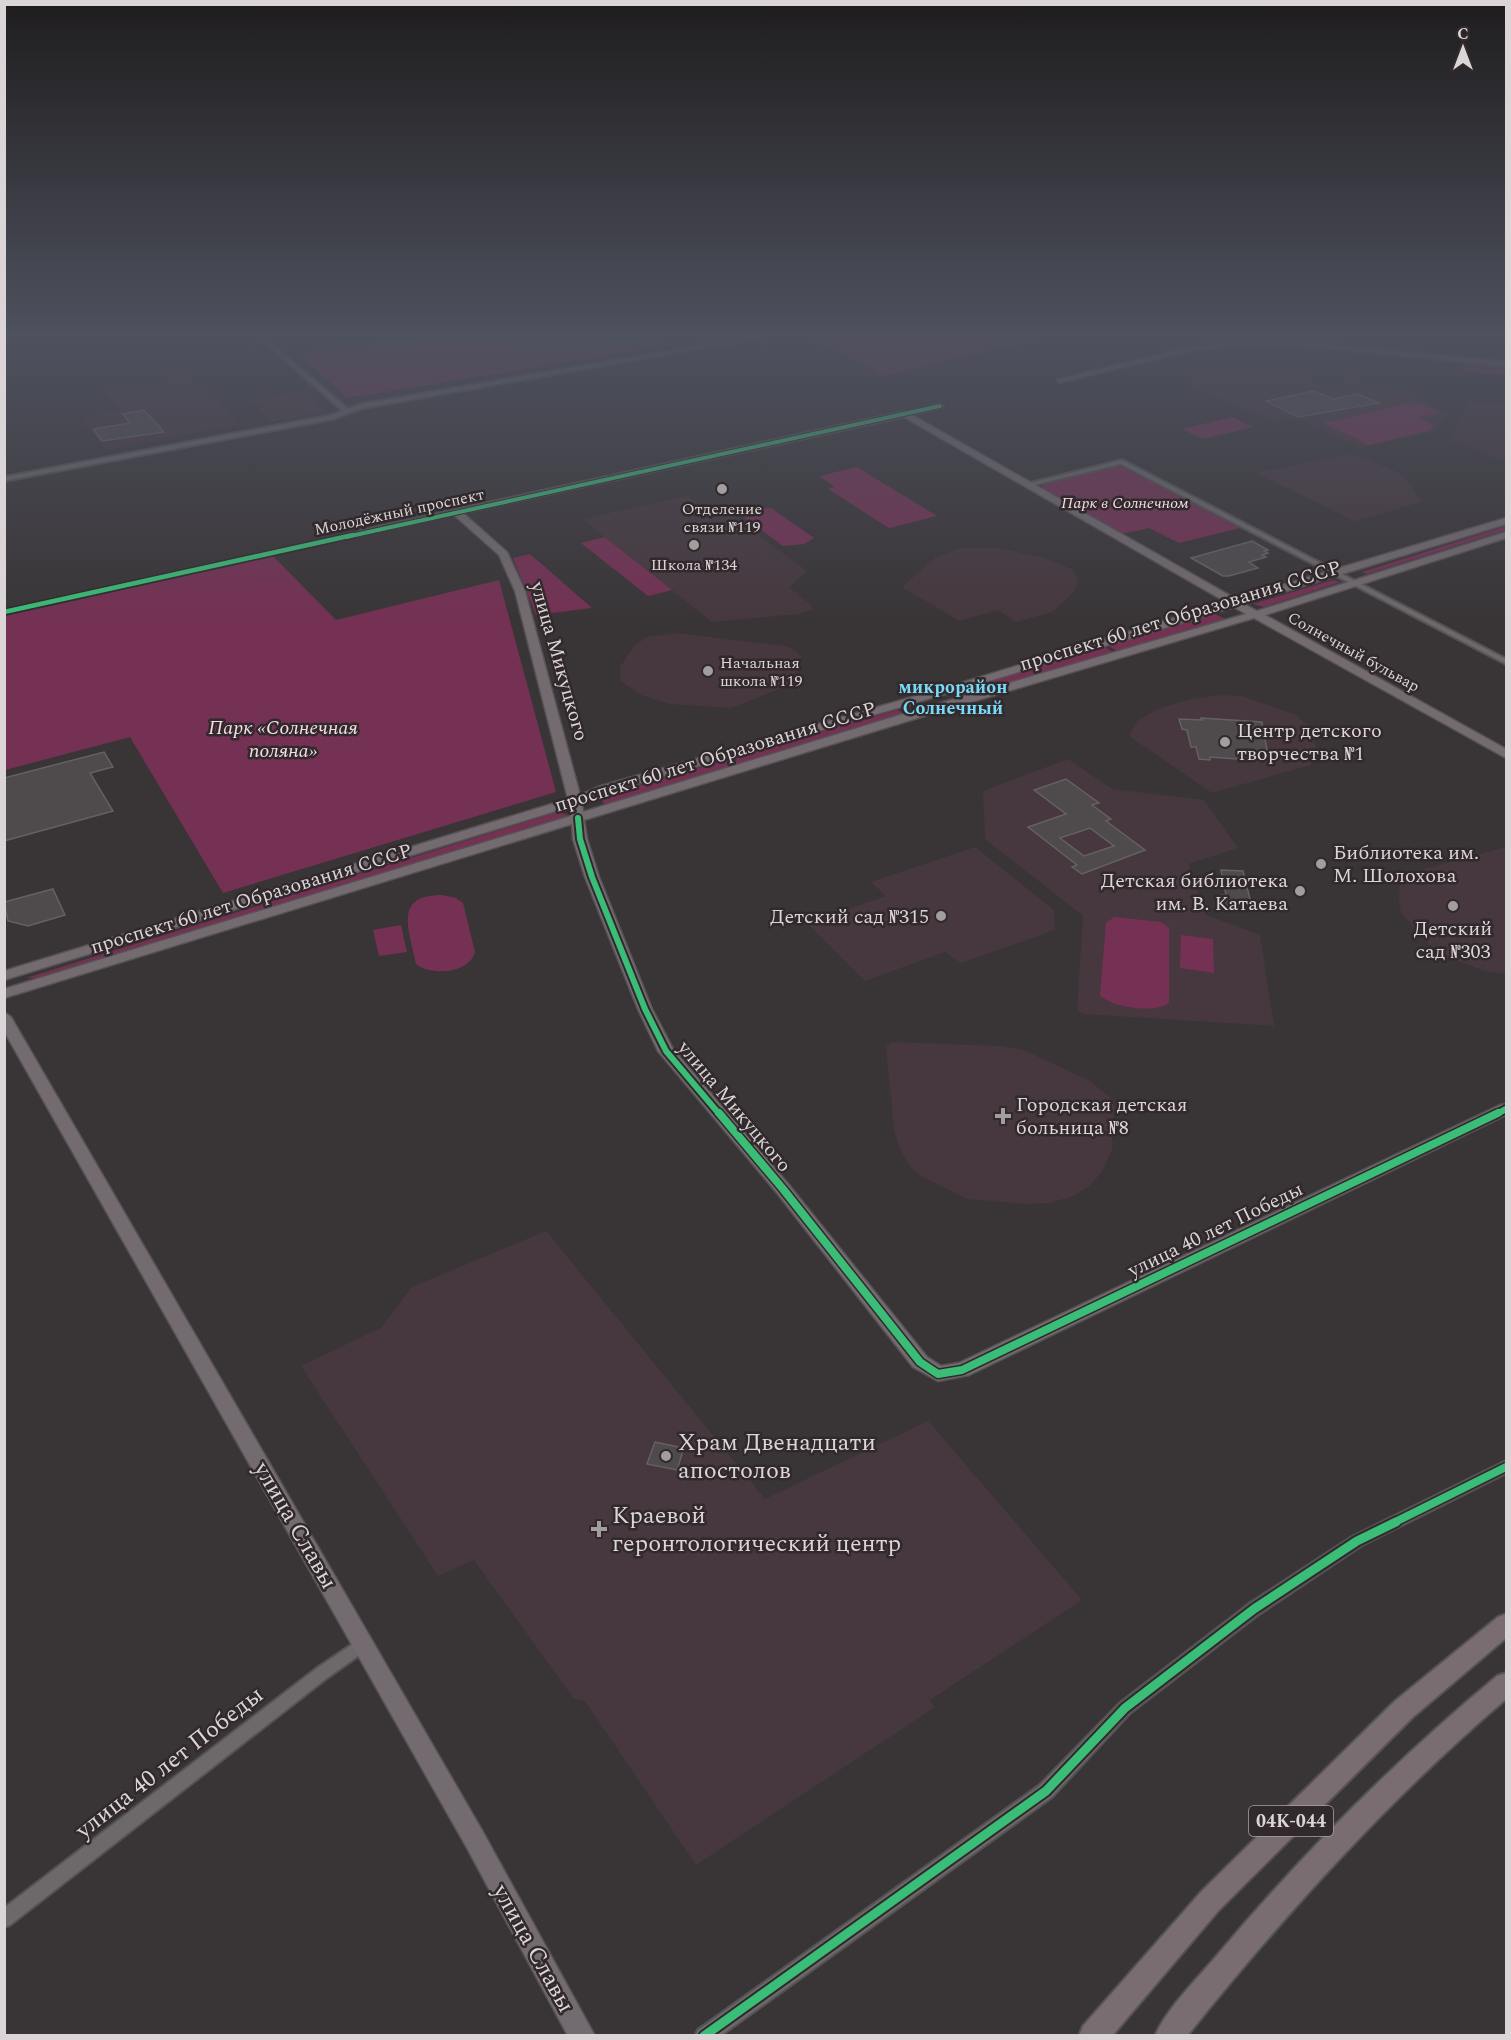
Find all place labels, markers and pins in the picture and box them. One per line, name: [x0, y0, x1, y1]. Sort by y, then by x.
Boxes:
marker: Отделение связи №119: [715, 482, 729, 496]
place label: Отделение связи №119: [682, 497, 762, 539]
marker: Школа №134: [687, 538, 701, 552]
place label: Школа №134: [651, 553, 737, 577]
place label: Начальная школа №119: [720, 651, 803, 693]
marker: Начальная школа №119: [701, 664, 715, 678]
place label: Центр детского творчества №1: [1237, 716, 1382, 769]
marker: Центр детского творчества №1: [1218, 735, 1232, 749]
place label: Библиотека им. М. Шолохова: [1333, 838, 1479, 891]
marker: Библиотека им. М. Шолохова: [1314, 857, 1328, 871]
place label: Детская библиотека им. В. Катаева: [1101, 866, 1288, 919]
marker: Детская библиотека им. В. Катаева: [1293, 884, 1307, 898]
marker: Детский сад №303: [1446, 899, 1460, 913]
place label: Детский сад №315: [770, 902, 929, 932]
marker: Детский сад №315: [934, 909, 948, 923]
place label: Детский сад №303: [1414, 914, 1492, 967]
place label: Городская детская больница №8: [1016, 1090, 1188, 1143]
marker: Городская детская больница №8: [994, 1107, 1012, 1125]
place label: Храм Двенадцати апостолов: [678, 1425, 876, 1489]
marker: Храм Двенадцати апостолов: [659, 1449, 673, 1463]
place label: Краевой геронтологический центр: [612, 1498, 901, 1562]
marker: Краевой геронтологический центр: [590, 1520, 608, 1538]

